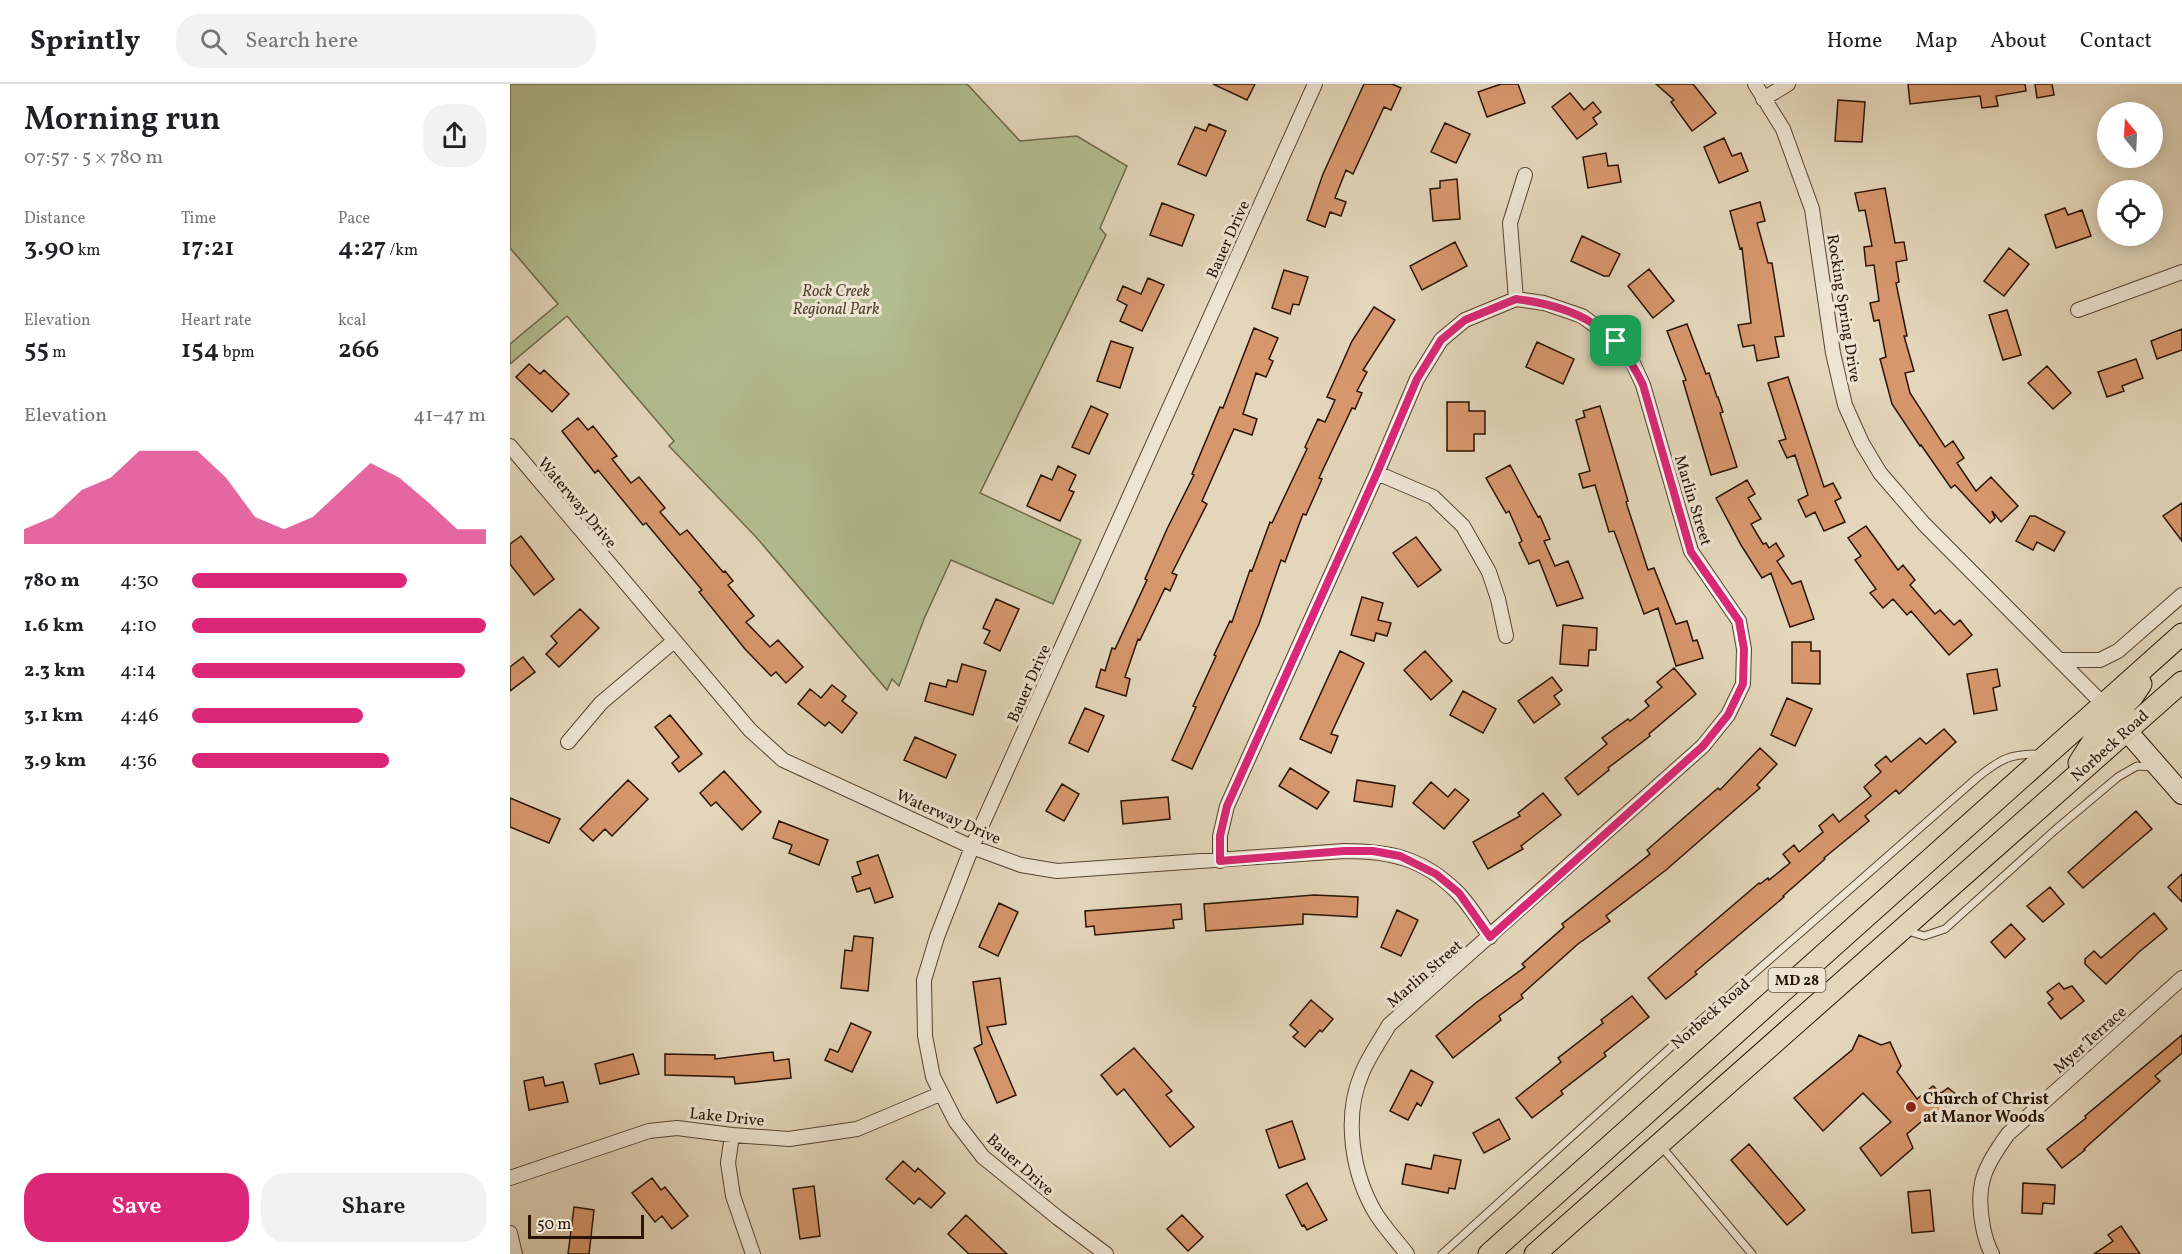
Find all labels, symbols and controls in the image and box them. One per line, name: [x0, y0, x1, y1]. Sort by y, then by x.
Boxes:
search box: [176, 14, 596, 68]
text: Sprintly: [30, 22, 140, 61]
icon: search: [197, 25, 230, 58]
text: Search here: [245, 26, 358, 57]
text: Home: [1827, 27, 1882, 56]
text: Map: [1915, 27, 1957, 56]
text: About: [1990, 27, 2047, 56]
text: Contact: [2080, 27, 2152, 56]
text: Morning run: [24, 98, 221, 144]
north arrow: [2097, 102, 2163, 168]
map controls: [2097, 102, 2163, 246]
button: share: [423, 104, 486, 167]
text: 07:57 · 5 × 780 m: [24, 144, 163, 172]
button: locate: [2097, 180, 2163, 246]
street label: Bauer Drive: [1202, 197, 1256, 282]
text: Distance: [24, 208, 85, 230]
text: Time: [181, 208, 216, 230]
text: Pace: [338, 208, 370, 230]
text: 3.90: [24, 230, 74, 266]
text: 17:21: [181, 230, 235, 266]
text: 4:27: [338, 230, 386, 266]
street label: Rocking Spring Drive: [1820, 233, 1866, 384]
text: km: [74, 240, 101, 262]
text: /km: [386, 240, 418, 262]
park label: Rock Creek Regional Park: [793, 281, 880, 321]
text: Elevation: [24, 310, 91, 332]
text: Heart rate: [181, 310, 252, 332]
text: kcal: [338, 310, 366, 332]
pin: [1590, 315, 1641, 366]
icon: arrive: [1599, 324, 1632, 357]
text: 55: [24, 332, 49, 368]
text: 154: [181, 332, 219, 368]
text: 266: [338, 332, 379, 368]
text: m: [49, 342, 66, 364]
text: bpm: [219, 342, 255, 364]
text: Elevation: [24, 402, 107, 430]
text: 41–47 m: [413, 402, 486, 430]
street label: Marlin Street: [1668, 452, 1716, 549]
street label: Waterway Drive: [532, 453, 621, 554]
text: 780 m: [24, 567, 80, 595]
text: 4:30: [120, 567, 159, 595]
text: 1.6 km: [24, 612, 84, 640]
text: 4:10: [120, 612, 156, 640]
street label: Bauer Drive: [1003, 641, 1057, 726]
text: 2.3 km: [24, 657, 85, 685]
text: 4:14: [120, 657, 156, 685]
text: 3.1 km: [24, 702, 83, 730]
text: 4:46: [120, 702, 159, 730]
street label: Norbeck Road: [2066, 705, 2154, 788]
text: 3.9 km: [24, 747, 86, 775]
text: 4:36: [120, 747, 157, 775]
street label: Waterway Drive: [892, 785, 1004, 851]
street label: Marlin Street: [1383, 935, 1468, 1014]
road number: MD 28: [1768, 968, 1826, 992]
street label: Norbeck Road: [1667, 974, 1756, 1055]
street label: Myer Terrace: [2049, 1002, 2132, 1079]
place label: Church of Christ at Manor Woods: [1923, 1089, 2049, 1129]
marker: Church of Christ at Manor Woods: [1904, 1100, 1918, 1114]
street label: Lake Drive: [688, 1103, 765, 1133]
street label: Bauer Drive: [981, 1129, 1058, 1202]
button: Save: [24, 1173, 249, 1242]
button: Share: [261, 1173, 486, 1242]
scale bar: [528, 1212, 644, 1240]
text: 50 m: [537, 1214, 571, 1236]

